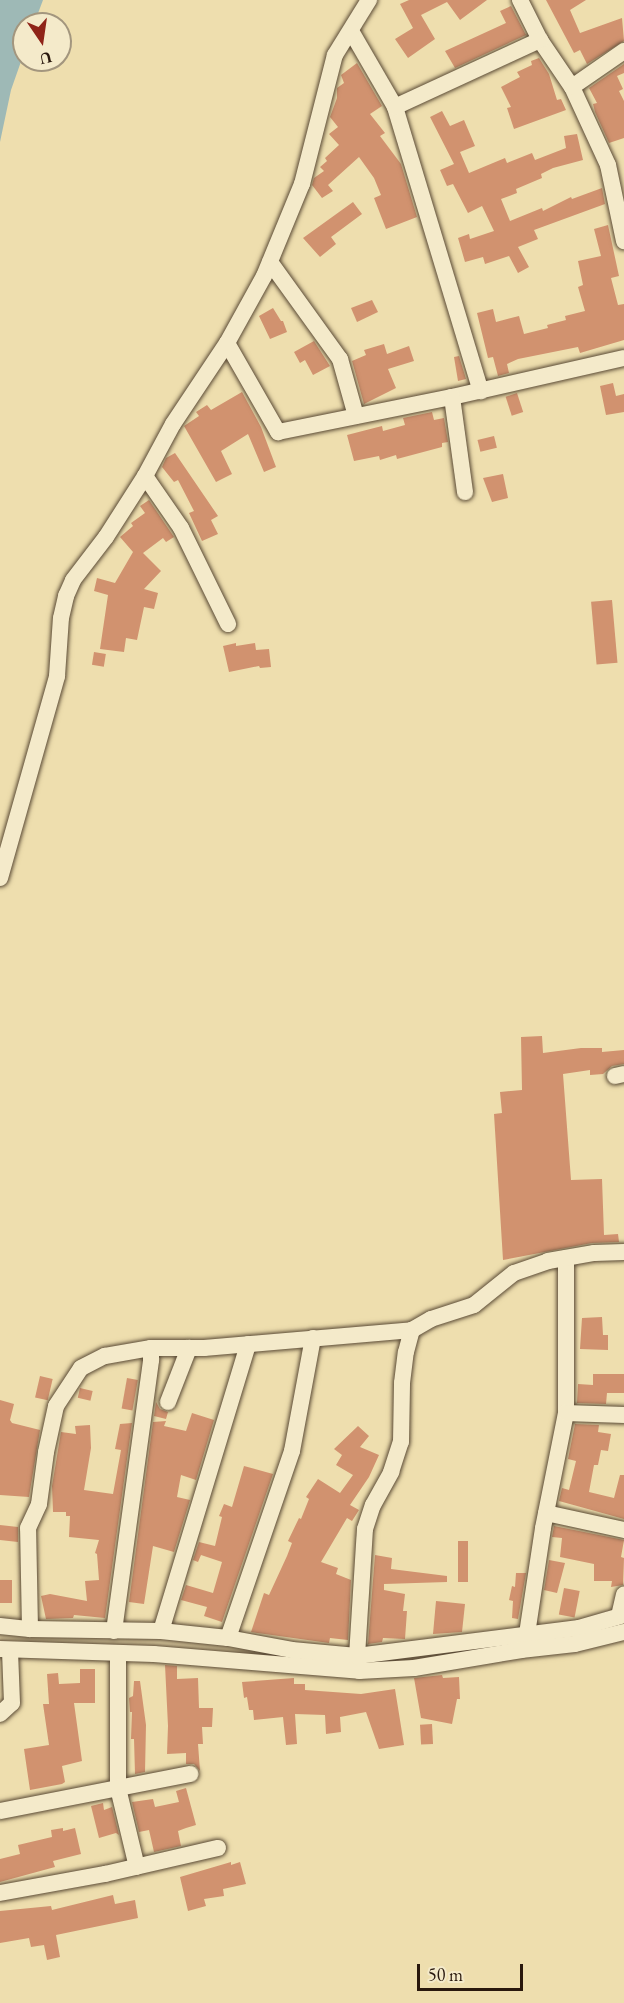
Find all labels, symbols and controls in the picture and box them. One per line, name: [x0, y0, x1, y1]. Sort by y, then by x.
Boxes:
north arrow: [12, 12, 72, 72]
text: U: [38, 47, 54, 70]
scale bar: [420, 1952, 526, 1990]
text: 50 m: [428, 1963, 463, 1986]

